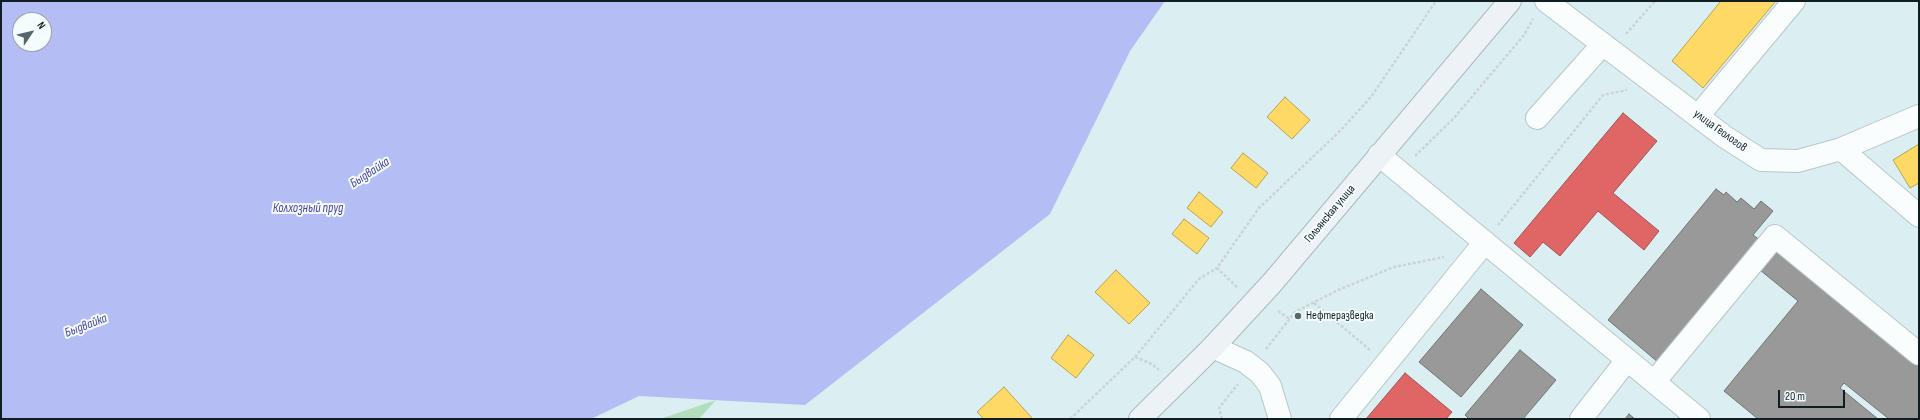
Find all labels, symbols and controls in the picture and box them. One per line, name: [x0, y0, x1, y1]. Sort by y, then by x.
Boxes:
north arrow: [12, 12, 52, 52]
text: N: [34, 19, 48, 32]
street label: улица Геологов: [1691, 107, 1749, 155]
water label: Быдвайка: [347, 154, 393, 192]
street label: Гольянская улица: [1302, 182, 1358, 246]
water label: Колхозный пруд: [273, 201, 343, 217]
place label: Нефтеразведка: [1306, 309, 1374, 323]
water label: Быдвайка: [63, 311, 109, 341]
marker: Нефтеразведка: [1293, 311, 1303, 321]
scale bar: [1780, 382, 1847, 408]
text: 20 m: [1785, 389, 1805, 404]

